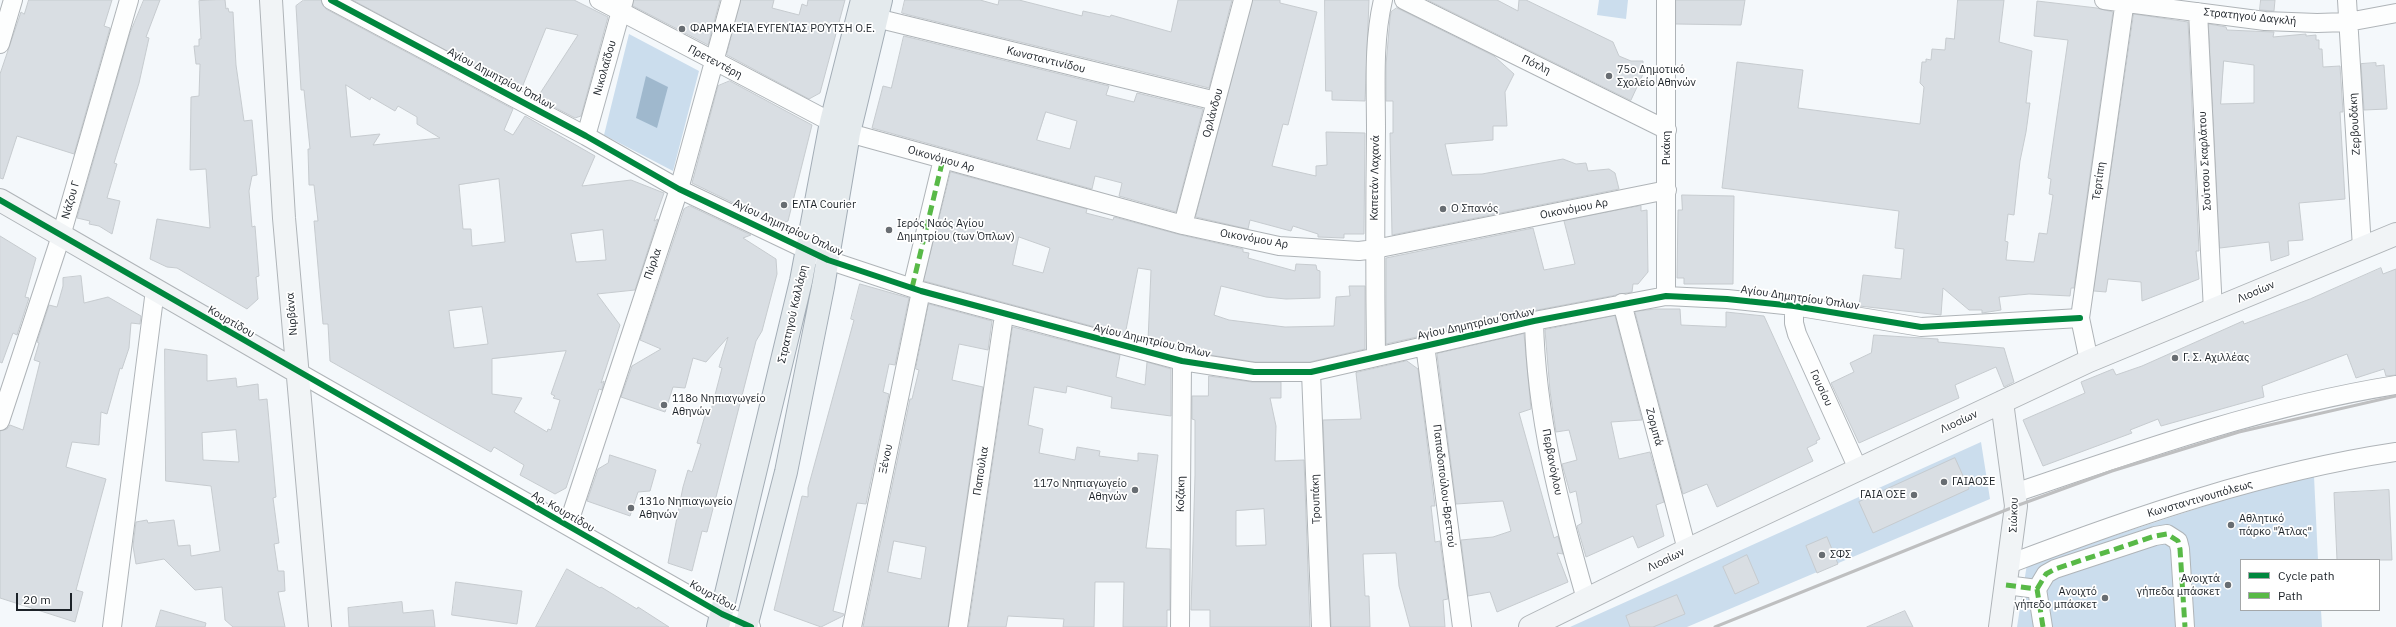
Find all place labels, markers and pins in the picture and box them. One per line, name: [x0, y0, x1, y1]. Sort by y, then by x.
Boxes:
place label: ΦΑΡΜΑΚΕΊΑ ΕΥΓΕΝΊΑΣ ΡΟΎΤΣΗ Ο.Ε.: [690, 22, 875, 36]
marker: ΦΑΡΜΑΚΕΊΑ ΕΥΓΕΝΊΑΣ ΡΟΎΤΣΗ Ο.Ε.: [677, 24, 687, 34]
place label: 75ο Δημοτικό Σχολείο Αθηνών: [1617, 63, 1696, 89]
marker: 75ο Δημοτικό Σχολείο Αθηνών: [1604, 71, 1614, 81]
place label: ΕΛΤΑ Courier: [792, 198, 856, 212]
marker: ΕΛΤΑ Courier: [779, 200, 789, 210]
place label: Ο Σπανός: [1451, 202, 1498, 216]
marker: Ο Σπανός: [1438, 204, 1448, 214]
place label: Ιερός Ναός Αγίου Δημητρίου (των Όπλων): [897, 217, 1015, 243]
marker: Ιερός Ναός Αγίου Δημητρίου (των Όπλων): [884, 225, 894, 235]
place label: Γ. Σ. Αχιλλέας: [2183, 351, 2249, 365]
marker: Γ. Σ. Αχιλλέας: [2170, 353, 2180, 363]
place label: 118ο Νηπιαγωγείο Αθηνών: [672, 392, 766, 418]
marker: 118ο Νηπιαγωγείο Αθηνών: [659, 400, 669, 410]
place label: ΓΑΙΑΟΣΕ: [1952, 475, 1995, 489]
place label: 117ο Νηπιαγωγείο Αθηνών: [1033, 477, 1127, 503]
marker: ΓΑΙΑΟΣΕ: [1939, 477, 1949, 487]
marker: 117ο Νηπιαγωγείο Αθηνών: [1130, 485, 1140, 495]
place label: ΓΑΙΑ ΟΣΕ: [1860, 488, 1906, 502]
marker: ΓΑΙΑ ΟΣΕ: [1909, 490, 1919, 500]
place label: 131ο Νηπιαγωγείο Αθηνών: [639, 495, 733, 521]
marker: 131ο Νηπιαγωγείο Αθηνών: [626, 503, 636, 513]
place label: Αθλητικό πάρκο "Άτλας": [2239, 512, 2312, 538]
marker: Αθλητικό πάρκο "Άτλας": [2226, 520, 2236, 530]
place label: ΣΦΣ: [1830, 548, 1851, 562]
marker: ΣΦΣ: [1817, 550, 1827, 560]
place label: Ανοιχτά γήπεδα μπάσκετ: [2137, 572, 2220, 598]
marker: Ανοιχτά γήπεδα μπάσκετ: [2223, 580, 2233, 590]
place label: Ανοιχτό γήπεδο μπάσκετ: [2015, 585, 2097, 611]
marker: Ανοιχτό γήπεδο μπάσκετ: [2100, 593, 2110, 603]

